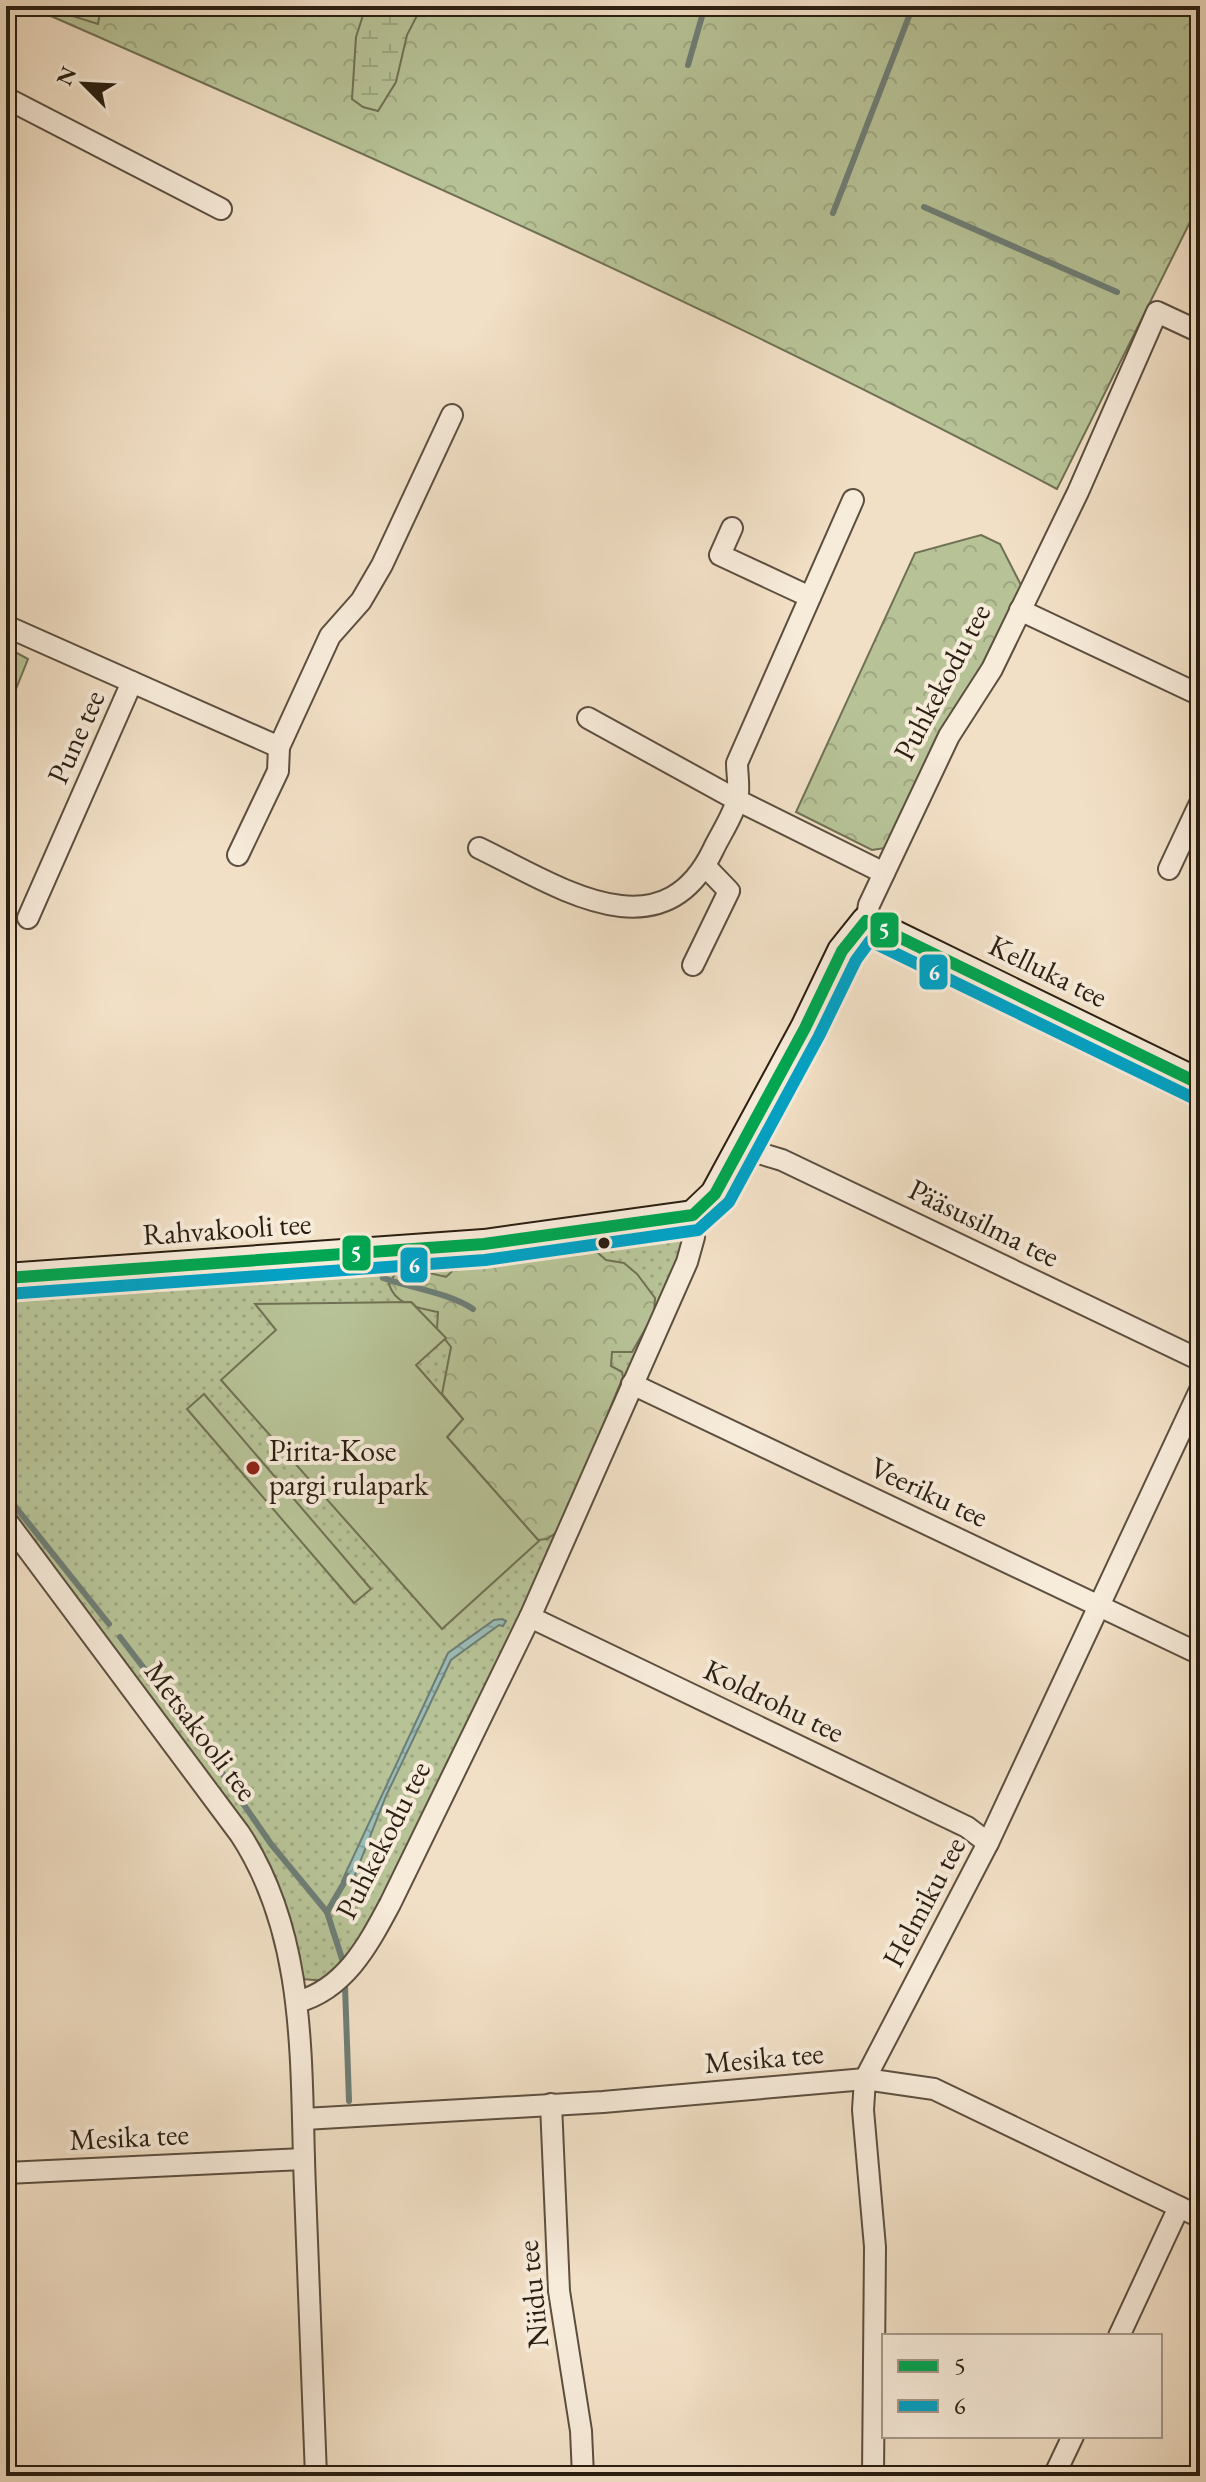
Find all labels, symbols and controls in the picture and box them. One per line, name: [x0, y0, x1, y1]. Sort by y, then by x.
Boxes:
north arrow: [44, 44, 124, 124]
text: N: [49, 62, 83, 90]
street label: Puhkekodu tee: [884, 597, 999, 767]
street label: Pune tee: [38, 684, 113, 790]
line badge: 5: [869, 911, 900, 949]
text: 5: [878, 916, 890, 945]
street label: Kelluka tee: [983, 925, 1114, 1016]
line badge: 6: [918, 953, 949, 991]
text: 6: [928, 958, 940, 987]
street label: Pääsusilma tee: [903, 1169, 1066, 1276]
street label: Rahvakooli tee: [141, 1203, 313, 1254]
line badge: 5: [341, 1234, 372, 1272]
unlabelled marker: [596, 1235, 612, 1251]
text: 5: [350, 1239, 362, 1268]
line badge: 6: [399, 1246, 429, 1284]
text: 6: [408, 1251, 420, 1280]
place label: Pirita-Kose pargi rulapark: [269, 1431, 429, 1504]
street label: Veeriku tee: [864, 1447, 995, 1536]
marker: Pirita-Kose pargi rulapark: [244, 1459, 262, 1477]
street label: Koldrohu tee: [698, 1650, 851, 1751]
street label: Metsakooli tee: [136, 1653, 267, 1809]
street label: Puhkekodu tee: [326, 1754, 439, 1925]
street label: Helmiku tee: [873, 1830, 974, 1974]
street label: Mesika tee: [703, 2033, 825, 2082]
street label: Mesika tee: [68, 2114, 190, 2159]
street label: Niidu tee: [507, 2238, 558, 2350]
legend: [882, 2334, 1162, 2438]
text: 5: [954, 2350, 966, 2381]
text: 6: [954, 2390, 966, 2421]

